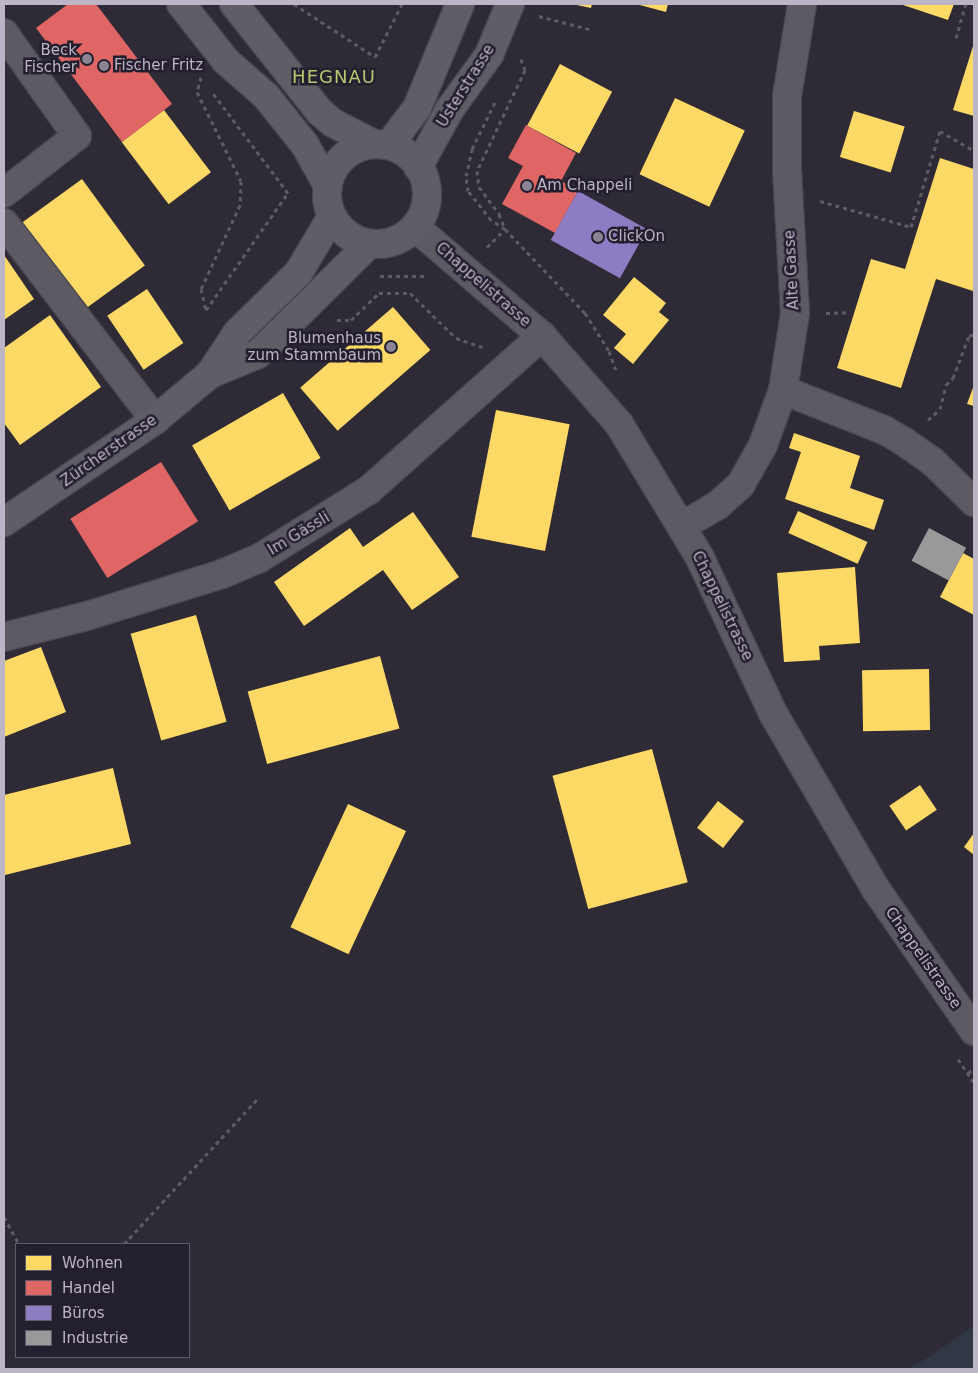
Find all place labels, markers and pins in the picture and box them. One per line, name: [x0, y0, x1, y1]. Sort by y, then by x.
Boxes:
place label: Beck Fischer: [24, 41, 77, 76]
marker: Beck Fischer: [81, 53, 93, 65]
place label: Fischer Fritz: [114, 57, 203, 75]
marker: Fischer Fritz: [98, 60, 110, 72]
place label: Am Chappeli: [537, 177, 632, 195]
marker: Am Chappeli: [521, 180, 533, 192]
place label: ClickOn: [608, 228, 665, 246]
marker: ClickOn: [592, 231, 604, 243]
place label: Blumenhaus zum Stammbaum: [248, 329, 381, 364]
marker: Blumenhaus zum Stammbaum: [385, 341, 397, 353]

